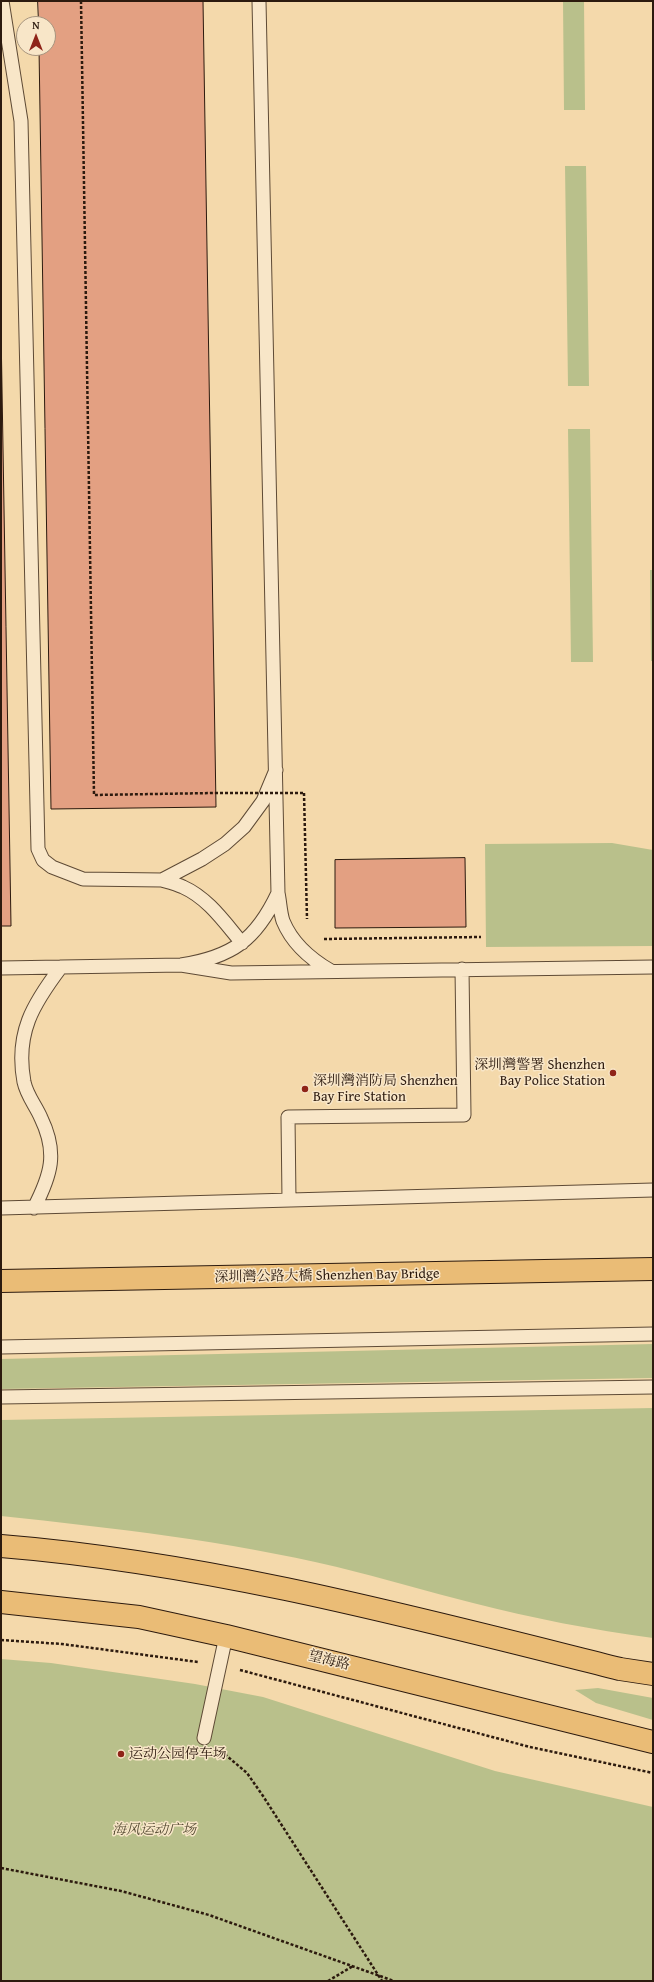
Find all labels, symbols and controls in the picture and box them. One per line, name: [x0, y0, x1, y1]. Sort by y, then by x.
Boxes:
north arrow: [16, 16, 56, 56]
text: N: [32, 17, 40, 33]
place label: 深圳灣警署 Shenzhen Bay Police Station: [474, 1057, 605, 1090]
marker: 深圳灣警署 Shenzhen Bay Police Station: [608, 1068, 618, 1078]
place label: 深圳灣消防局 Shenzhen Bay Fire Station: [313, 1073, 458, 1106]
marker: 深圳灣消防局 Shenzhen Bay Fire Station: [300, 1084, 310, 1094]
street label: 深圳灣公路大橋 Shenzhen Bay Bridge: [214, 1266, 440, 1286]
street label: 望海路: [307, 1648, 351, 1674]
place label: 运动公园停车场: [129, 1746, 227, 1762]
marker: 运动公园停车场: [116, 1749, 126, 1759]
park label: 海风运动广场: [112, 1822, 196, 1838]

